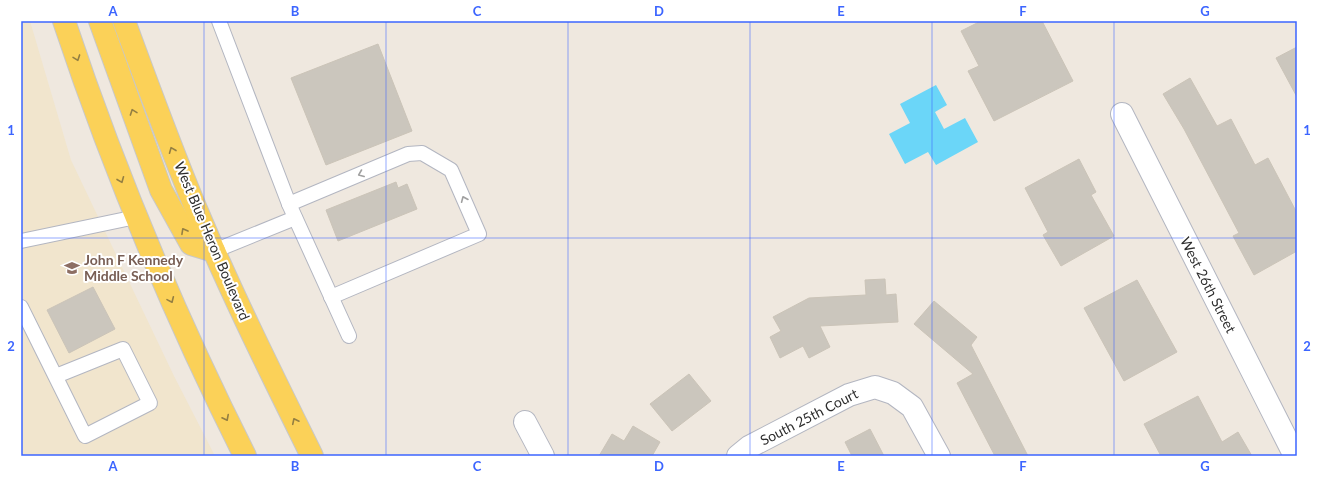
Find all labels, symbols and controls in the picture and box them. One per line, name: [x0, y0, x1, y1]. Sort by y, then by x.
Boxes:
text: A: [107, 3, 118, 19]
text: B: [291, 3, 300, 19]
text: C: [473, 3, 482, 19]
text: D: [654, 3, 664, 19]
text: E: [837, 3, 845, 19]
text: F: [1019, 3, 1027, 19]
text: G: [1200, 3, 1210, 19]
one-way arrow: [72, 54, 80, 61]
one-way arrow: [129, 108, 137, 115]
text: 1: [7, 122, 15, 138]
text: 1: [1303, 122, 1311, 138]
one-way arrow: [169, 146, 177, 153]
street label: West Blue Heron Boulevard: [171, 159, 254, 323]
one-way arrow: [357, 169, 364, 177]
one-way arrow: [117, 176, 125, 183]
one-way arrow: [460, 195, 468, 202]
one-way arrow: [181, 228, 189, 235]
street label: West 26th Street: [1177, 234, 1240, 336]
place label: John F Kennedy Middle School: [84, 251, 184, 284]
school or university icon: John F Kennedy Middle School: [63, 259, 81, 277]
one-way arrow: [166, 296, 174, 304]
text: 2: [7, 338, 15, 354]
text: 2: [1303, 338, 1311, 354]
street label: South 25th Court: [757, 385, 860, 449]
one-way arrow: [221, 414, 229, 421]
one-way arrow: [292, 418, 300, 425]
text: A: [107, 458, 118, 474]
text: B: [291, 458, 300, 474]
text: C: [473, 458, 482, 474]
text: D: [654, 458, 664, 474]
text: E: [837, 458, 845, 474]
text: F: [1019, 458, 1027, 474]
text: G: [1200, 458, 1210, 474]

